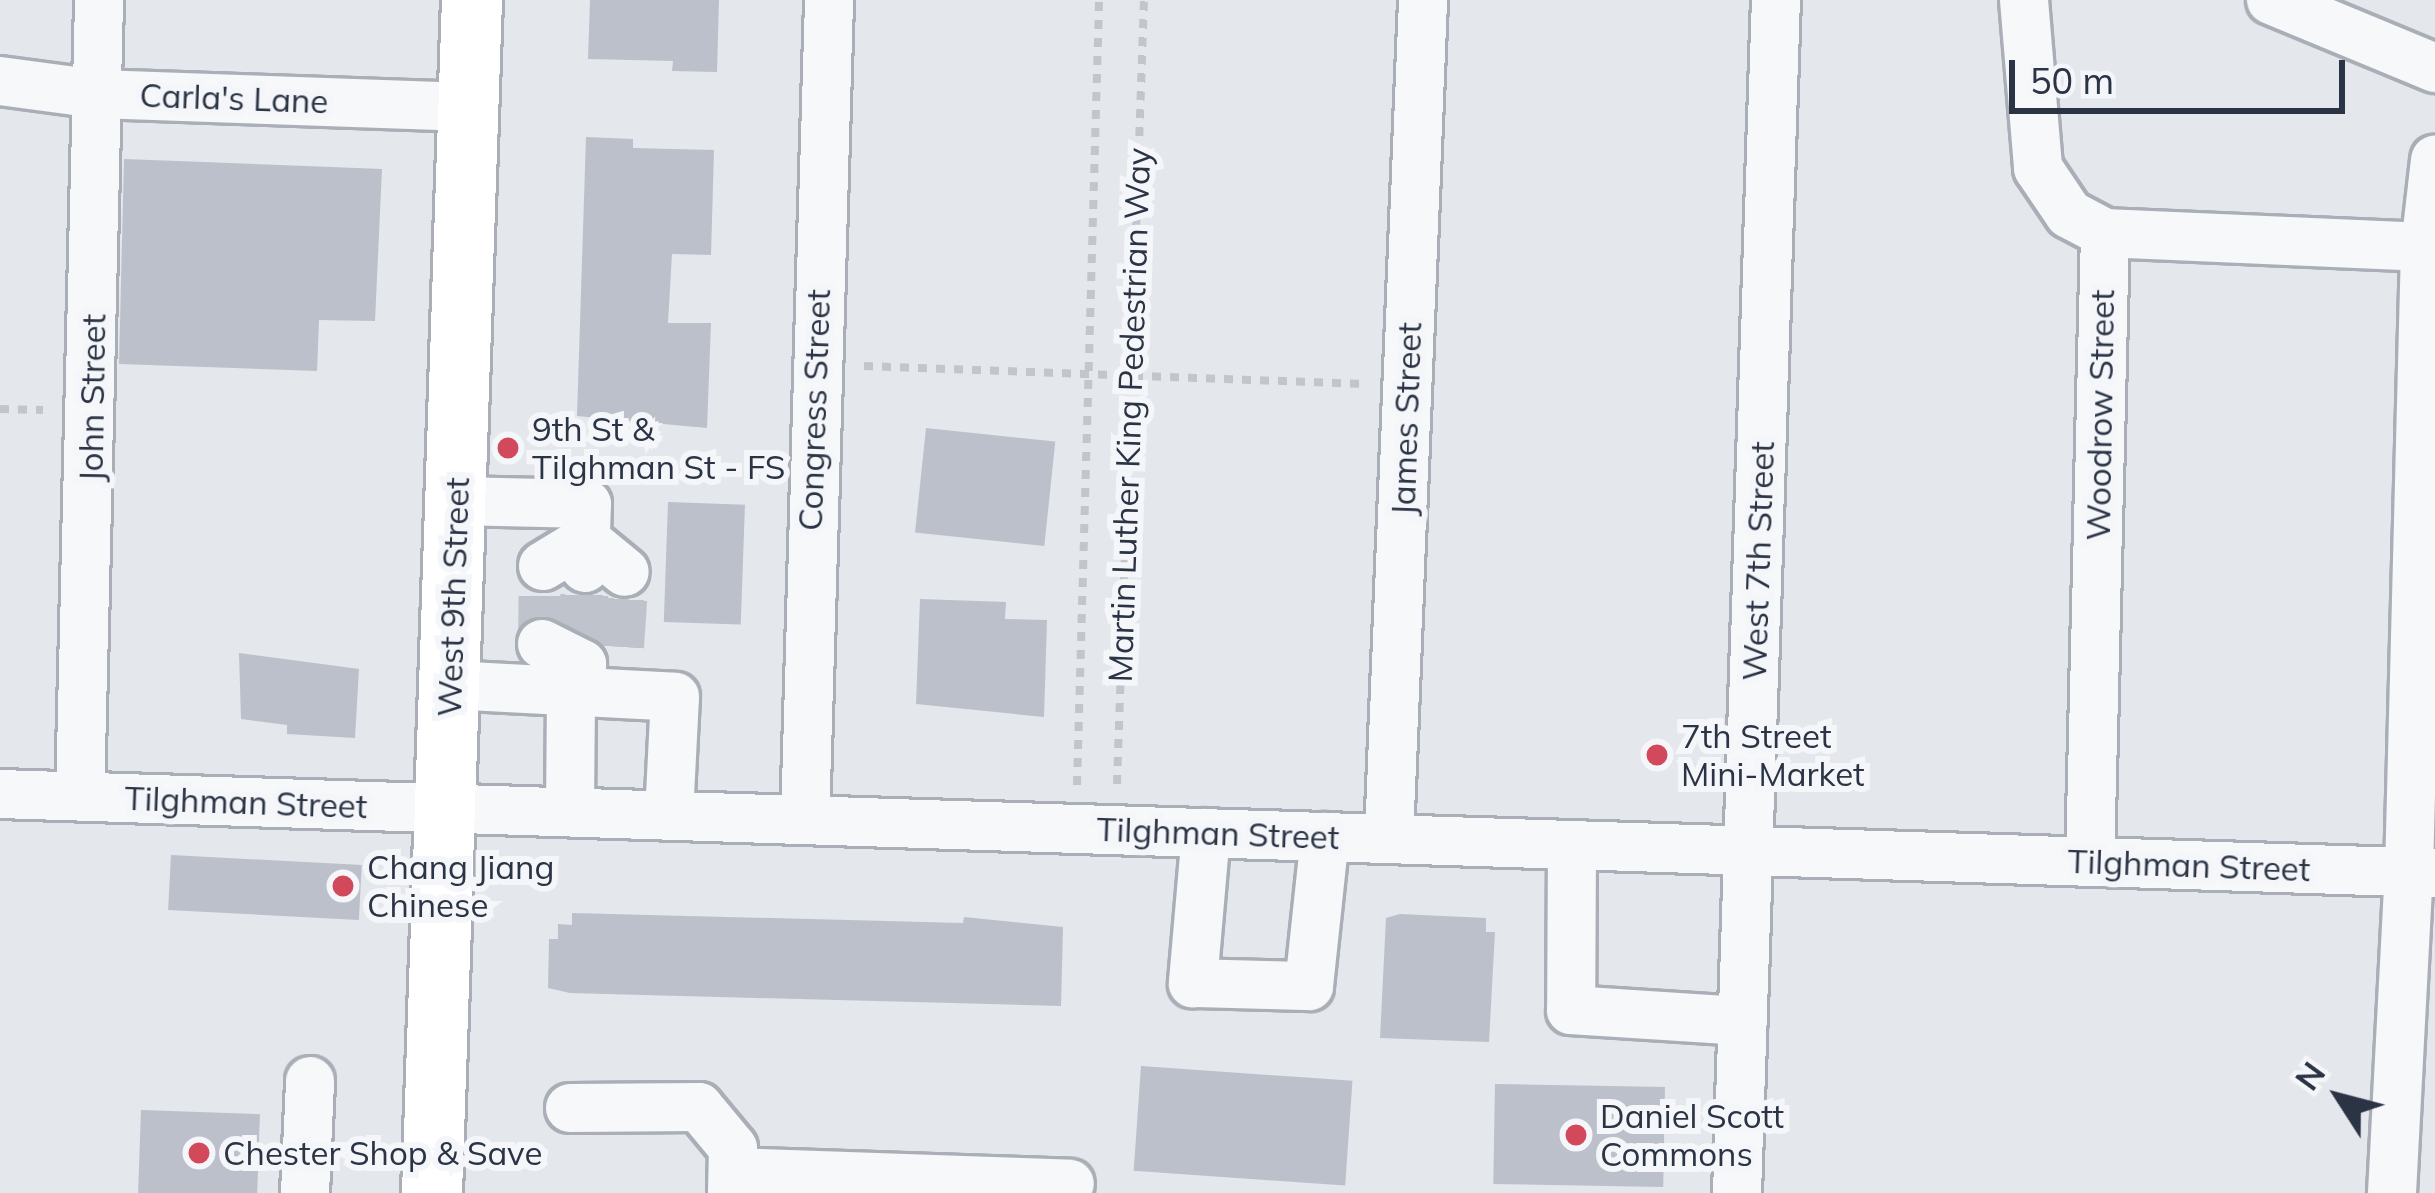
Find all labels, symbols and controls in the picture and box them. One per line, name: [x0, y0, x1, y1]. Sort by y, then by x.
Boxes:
scale bar: [2015, 36, 2351, 110]
text: 50 m: [2030, 58, 2114, 103]
street label: Carla's Lane: [139, 75, 329, 121]
street label: Martin Luther King Pedestrian Way: [1100, 147, 1158, 683]
street label: Congress Street: [790, 288, 838, 532]
street label: Woodrow Street: [2078, 289, 2122, 541]
street label: John Street: [71, 314, 113, 482]
street label: James Street: [1383, 321, 1429, 517]
place label: 9th St & Tilghman St - FS: [532, 409, 785, 487]
marker: 9th St & Tilghman St - FS: [495, 435, 521, 461]
street label: West 7th Street: [1734, 441, 1782, 681]
street label: West 9th Street: [429, 477, 477, 717]
place label: 7th Street Mini-Market: [1681, 716, 1865, 794]
marker: 7th Street Mini-Market: [1644, 742, 1670, 768]
street label: Tilghman Street: [124, 778, 368, 826]
street label: Tilghman Street: [1096, 809, 1340, 857]
street label: Tilghman Street: [2067, 841, 2311, 889]
place label: Chang Jiang Chinese: [367, 847, 554, 925]
marker: Chang Jiang Chinese: [330, 873, 356, 899]
north arrow: [2279, 1037, 2399, 1157]
text: N: [2286, 1053, 2333, 1098]
place label: Daniel Scott Commons: [1600, 1096, 1784, 1174]
marker: Daniel Scott Commons: [1563, 1122, 1589, 1148]
place label: Chester Shop & Save: [223, 1133, 542, 1173]
marker: Chester Shop & Save: [186, 1140, 212, 1166]

